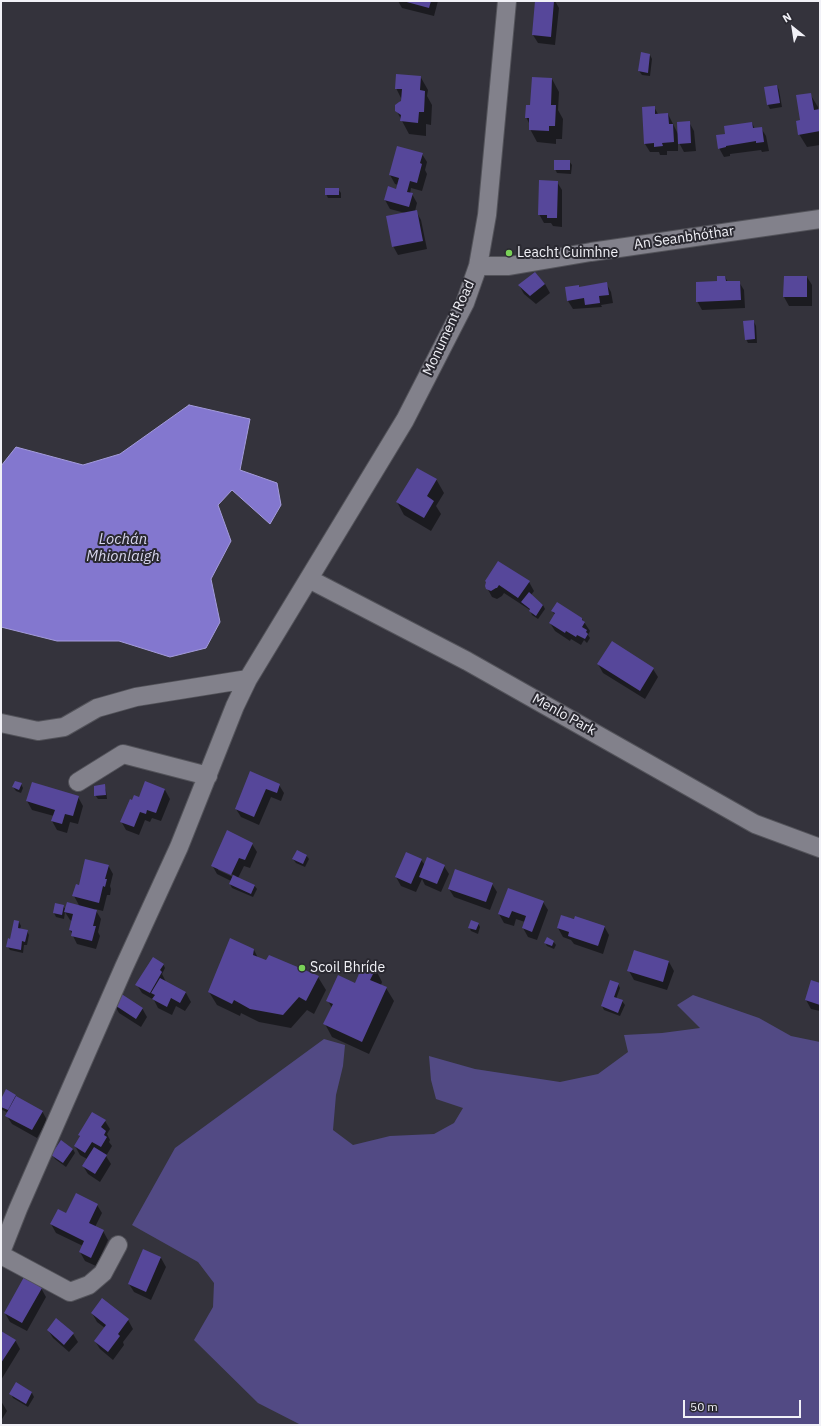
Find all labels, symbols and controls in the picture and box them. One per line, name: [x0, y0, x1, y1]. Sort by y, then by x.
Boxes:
north arrow: [773, 8, 813, 48]
text: N: [780, 10, 794, 26]
street label: An Seanbhóthar: [633, 223, 735, 253]
place label: Leacht Cuimhne: [517, 245, 618, 261]
marker: Leacht Cuimhne: [504, 248, 514, 258]
street label: Monument Road: [420, 278, 478, 378]
water label: Lochán Mhionlaigh: [86, 531, 160, 566]
street label: Menlo Park: [529, 691, 599, 739]
place label: Scoil Bhríde: [310, 960, 385, 976]
marker: Scoil Bhríde: [297, 963, 307, 973]
scale bar: [685, 1392, 803, 1418]
text: 50 m: [690, 1399, 718, 1414]

